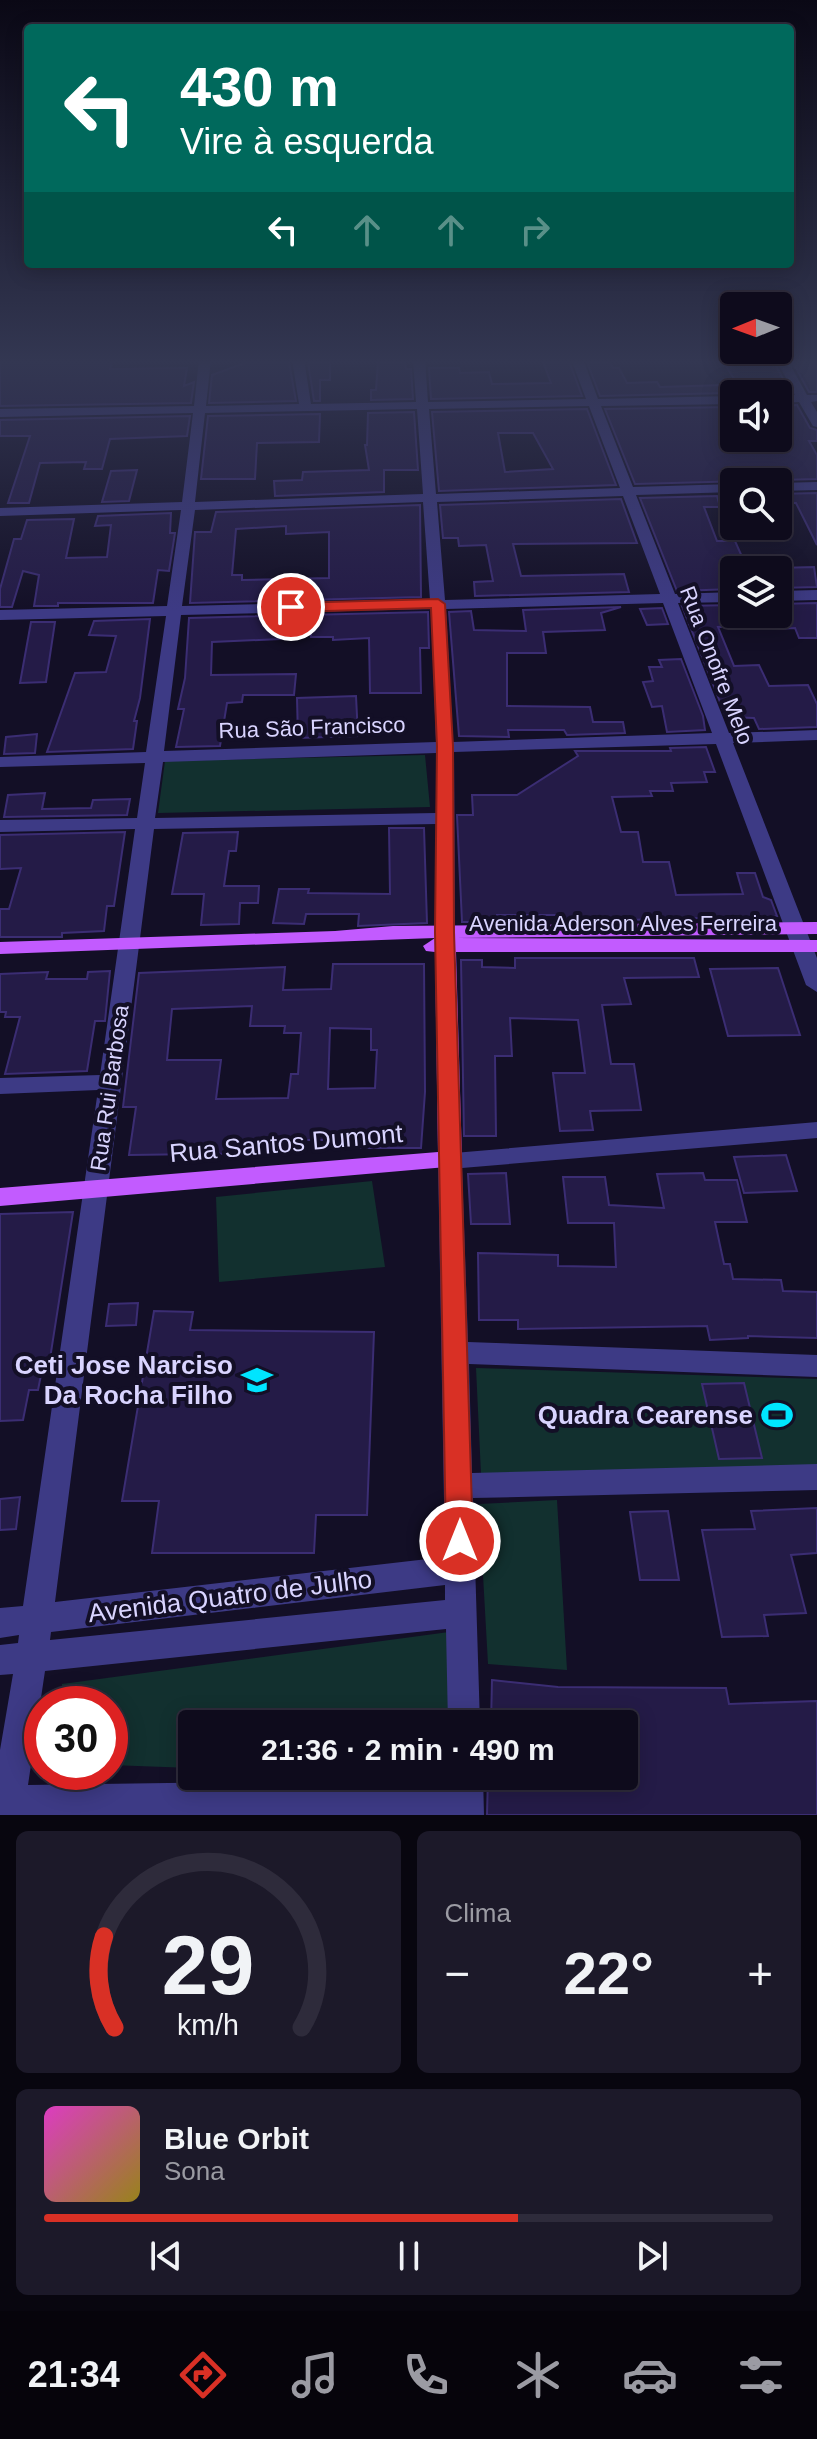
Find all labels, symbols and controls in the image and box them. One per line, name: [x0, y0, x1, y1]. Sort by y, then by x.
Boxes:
text: 430 m: [180, 55, 339, 118]
icon: left: [48, 56, 152, 160]
text: Vire à esquerda: [180, 121, 434, 162]
icon: left: [261, 208, 305, 252]
icon: ahead: [345, 208, 389, 252]
icon: ahead: [429, 208, 473, 252]
icon: right: [513, 208, 557, 252]
north arrow: [720, 292, 792, 364]
map controls: [720, 292, 792, 628]
button: sound: [720, 380, 792, 452]
button: search: [720, 468, 792, 540]
button: layers: [720, 556, 792, 628]
pin: [257, 573, 325, 641]
street label: Rua Onofre Melo: [675, 582, 758, 748]
icon: arrive: [269, 585, 313, 629]
street label: Rua São Francisco: [218, 712, 406, 743]
street label: Avenida Aderson Alves Ferreira: [469, 911, 778, 936]
street label: Rua Rui Barbosa: [85, 1003, 134, 1173]
street label: Rua Santos Dumont: [168, 1118, 405, 1168]
place label: Ceti Jose Narciso Da Rocha Filho: [15, 1350, 233, 1410]
school or university icon: Ceti Jose Narciso Da Rocha Filho: [240, 1363, 274, 1397]
sports icon: Quadra Cearense: [760, 1398, 794, 1432]
place label: Quadra Cearense: [538, 1400, 753, 1430]
position arrow: [418, 1499, 502, 1583]
street label: Avenida Quatro de Julho: [86, 1564, 374, 1628]
speed limit sign: 30: [24, 1686, 128, 1790]
text: 21:36 · 2 min · 490 m: [261, 1733, 555, 1766]
text: Clima: [445, 1898, 511, 1928]
text: 29: [162, 1919, 255, 2012]
text: 22°: [563, 1940, 654, 2007]
text: −: [445, 1949, 470, 1998]
text: +: [747, 1949, 773, 1998]
text: km/h: [177, 2009, 239, 2041]
text: Blue Orbit: [164, 2122, 309, 2155]
text: Sona: [164, 2156, 225, 2186]
icon: previous: [144, 2234, 188, 2278]
icon: pause: [387, 2234, 431, 2278]
icon: next: [630, 2234, 674, 2278]
icon: directions: [175, 2347, 231, 2403]
icon: music: [287, 2347, 343, 2403]
icon: phone: [398, 2347, 454, 2403]
icon: climate: [510, 2347, 566, 2403]
icon: car: [622, 2347, 678, 2403]
icon: filters: [733, 2347, 789, 2403]
text: 21:34: [28, 2354, 120, 2395]

